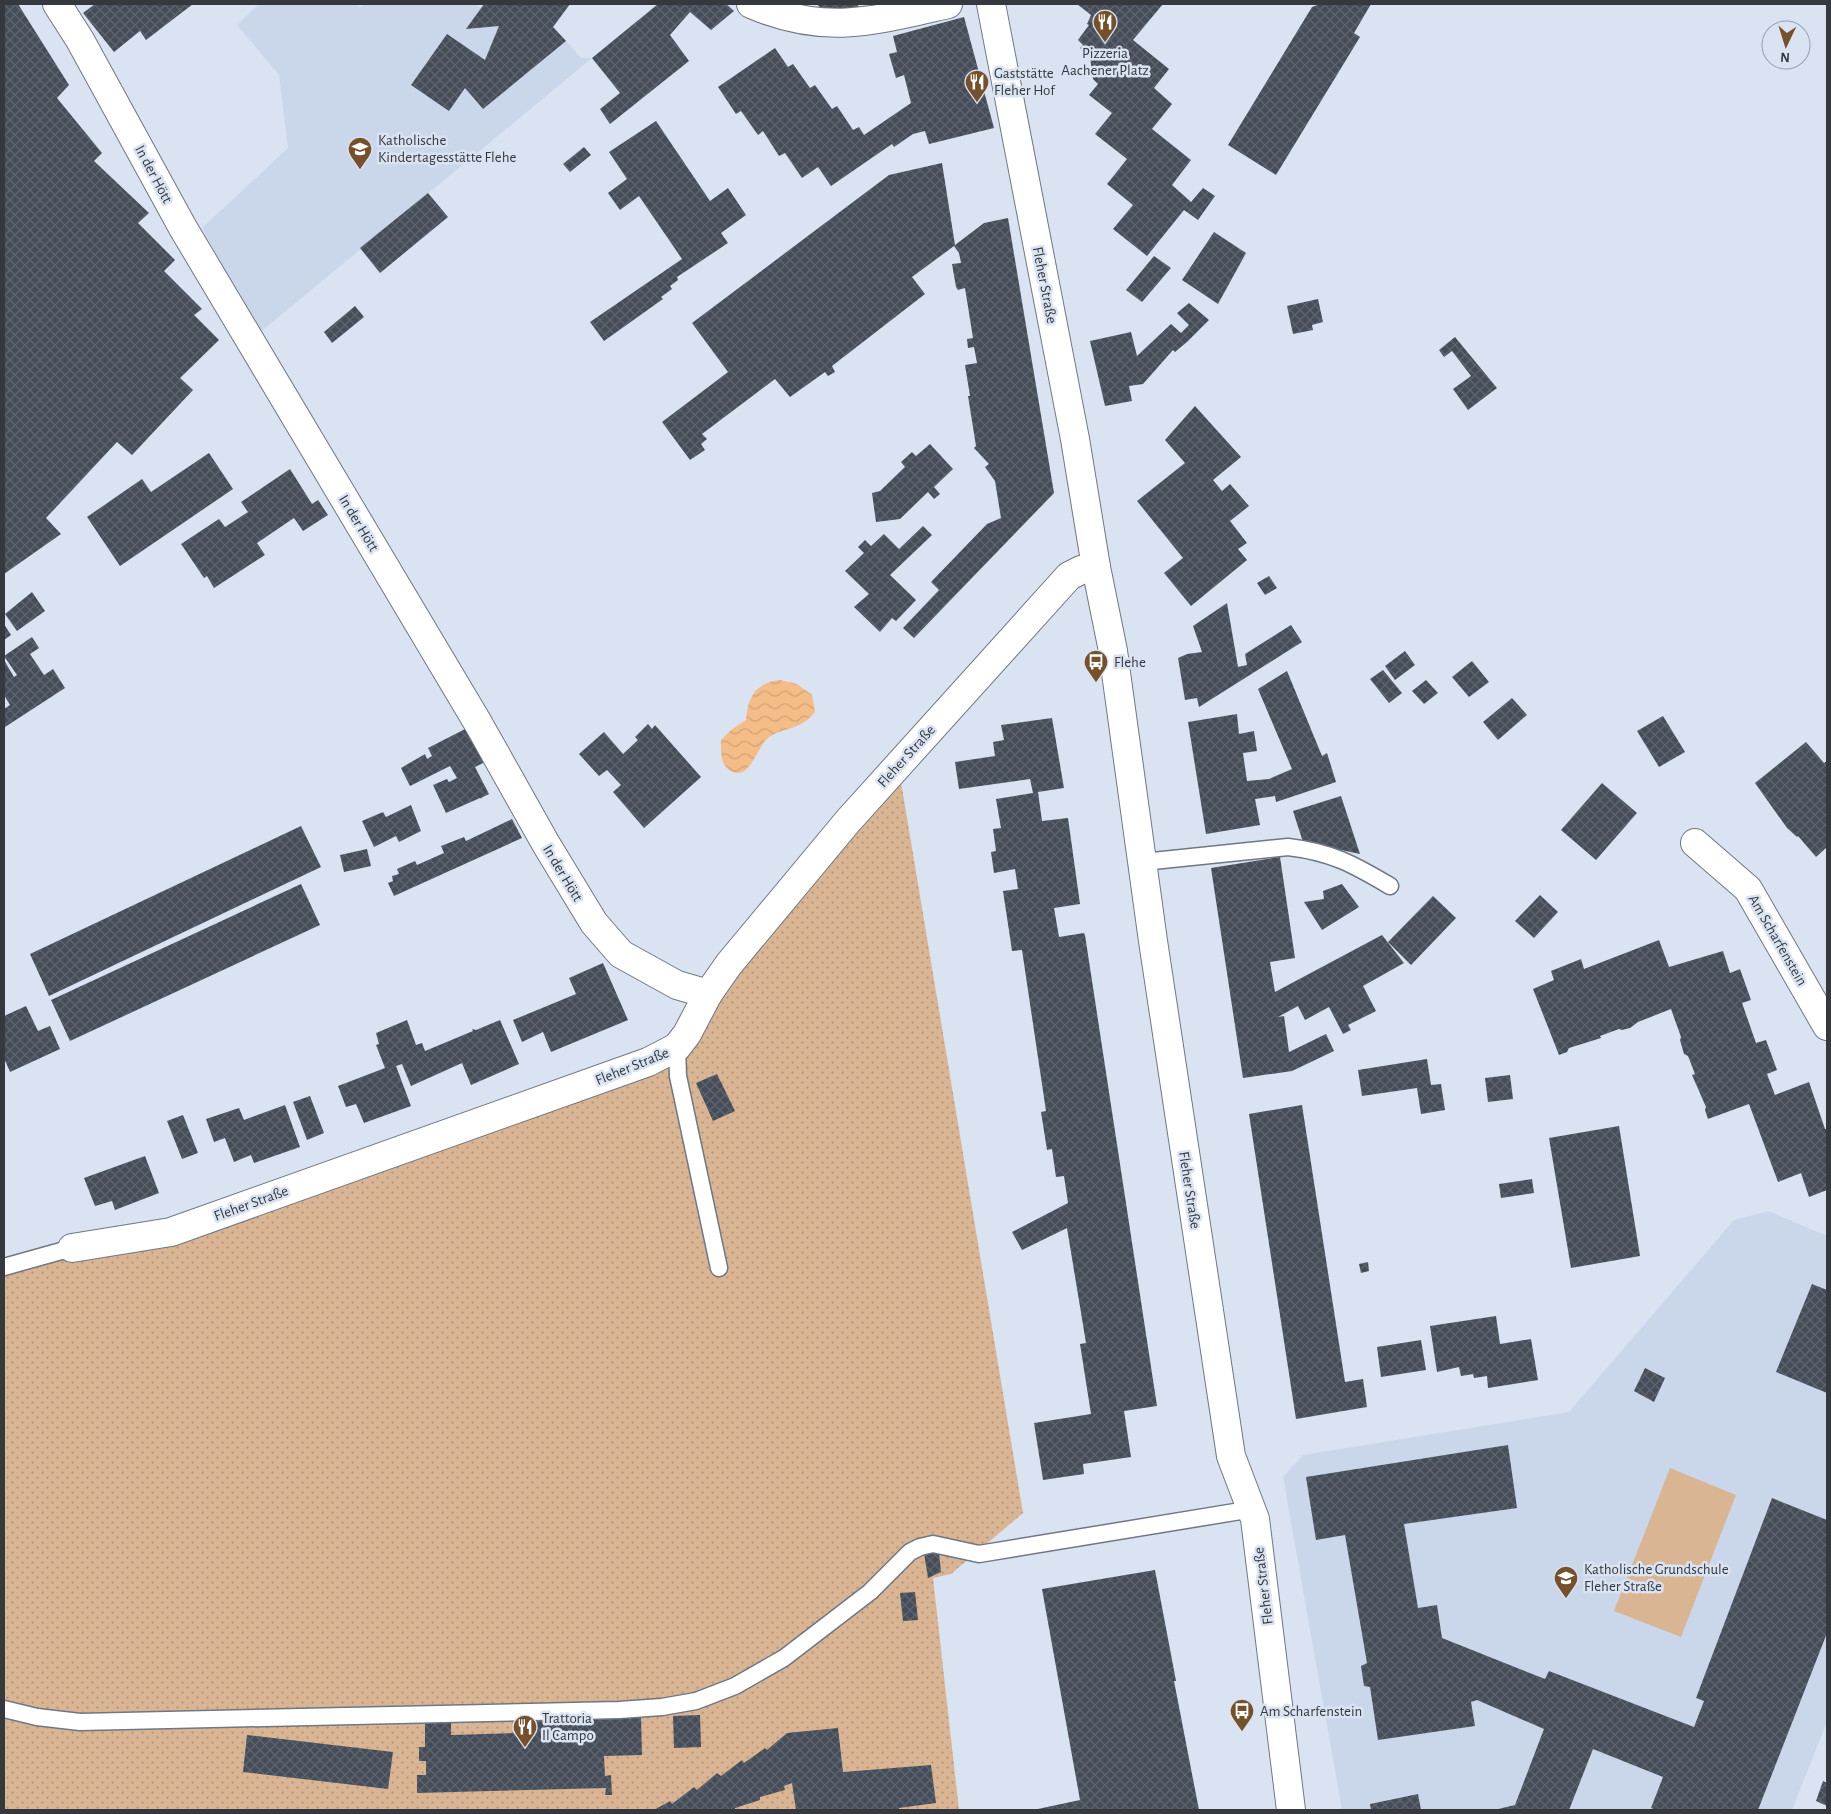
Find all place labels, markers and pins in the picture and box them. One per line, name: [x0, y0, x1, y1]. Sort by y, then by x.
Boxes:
restaurant icon: Pizzeria Aachener Platz: [1092, 9, 1118, 43]
place label: Pizzeria Aachener Platz: [1061, 46, 1149, 78]
place label: Gaststätte Fleher Hof: [994, 66, 1056, 98]
restaurant icon: Gaststätte Fleher Hof: [964, 69, 990, 103]
place label: Katholische Kindertagesstätte Flehe: [378, 133, 517, 165]
school or university icon: Katholische Kindertagesstätte Flehe: [347, 136, 373, 170]
bus stop icon: Flehe: [1083, 649, 1109, 683]
place label: Flehe: [1114, 655, 1146, 670]
place label: Katholische Grundschule Fleher Straße: [1584, 1562, 1729, 1594]
school or university icon: Katholische Grundschule Fleher Straße: [1553, 1565, 1579, 1599]
bus stop icon: Am Scharfenstein: [1229, 1698, 1255, 1732]
place label: Am Scharfenstein: [1260, 1704, 1362, 1719]
place label: Trattoria Il Campo: [542, 1711, 594, 1743]
restaurant icon: Trattoria Il Campo: [512, 1714, 538, 1748]

